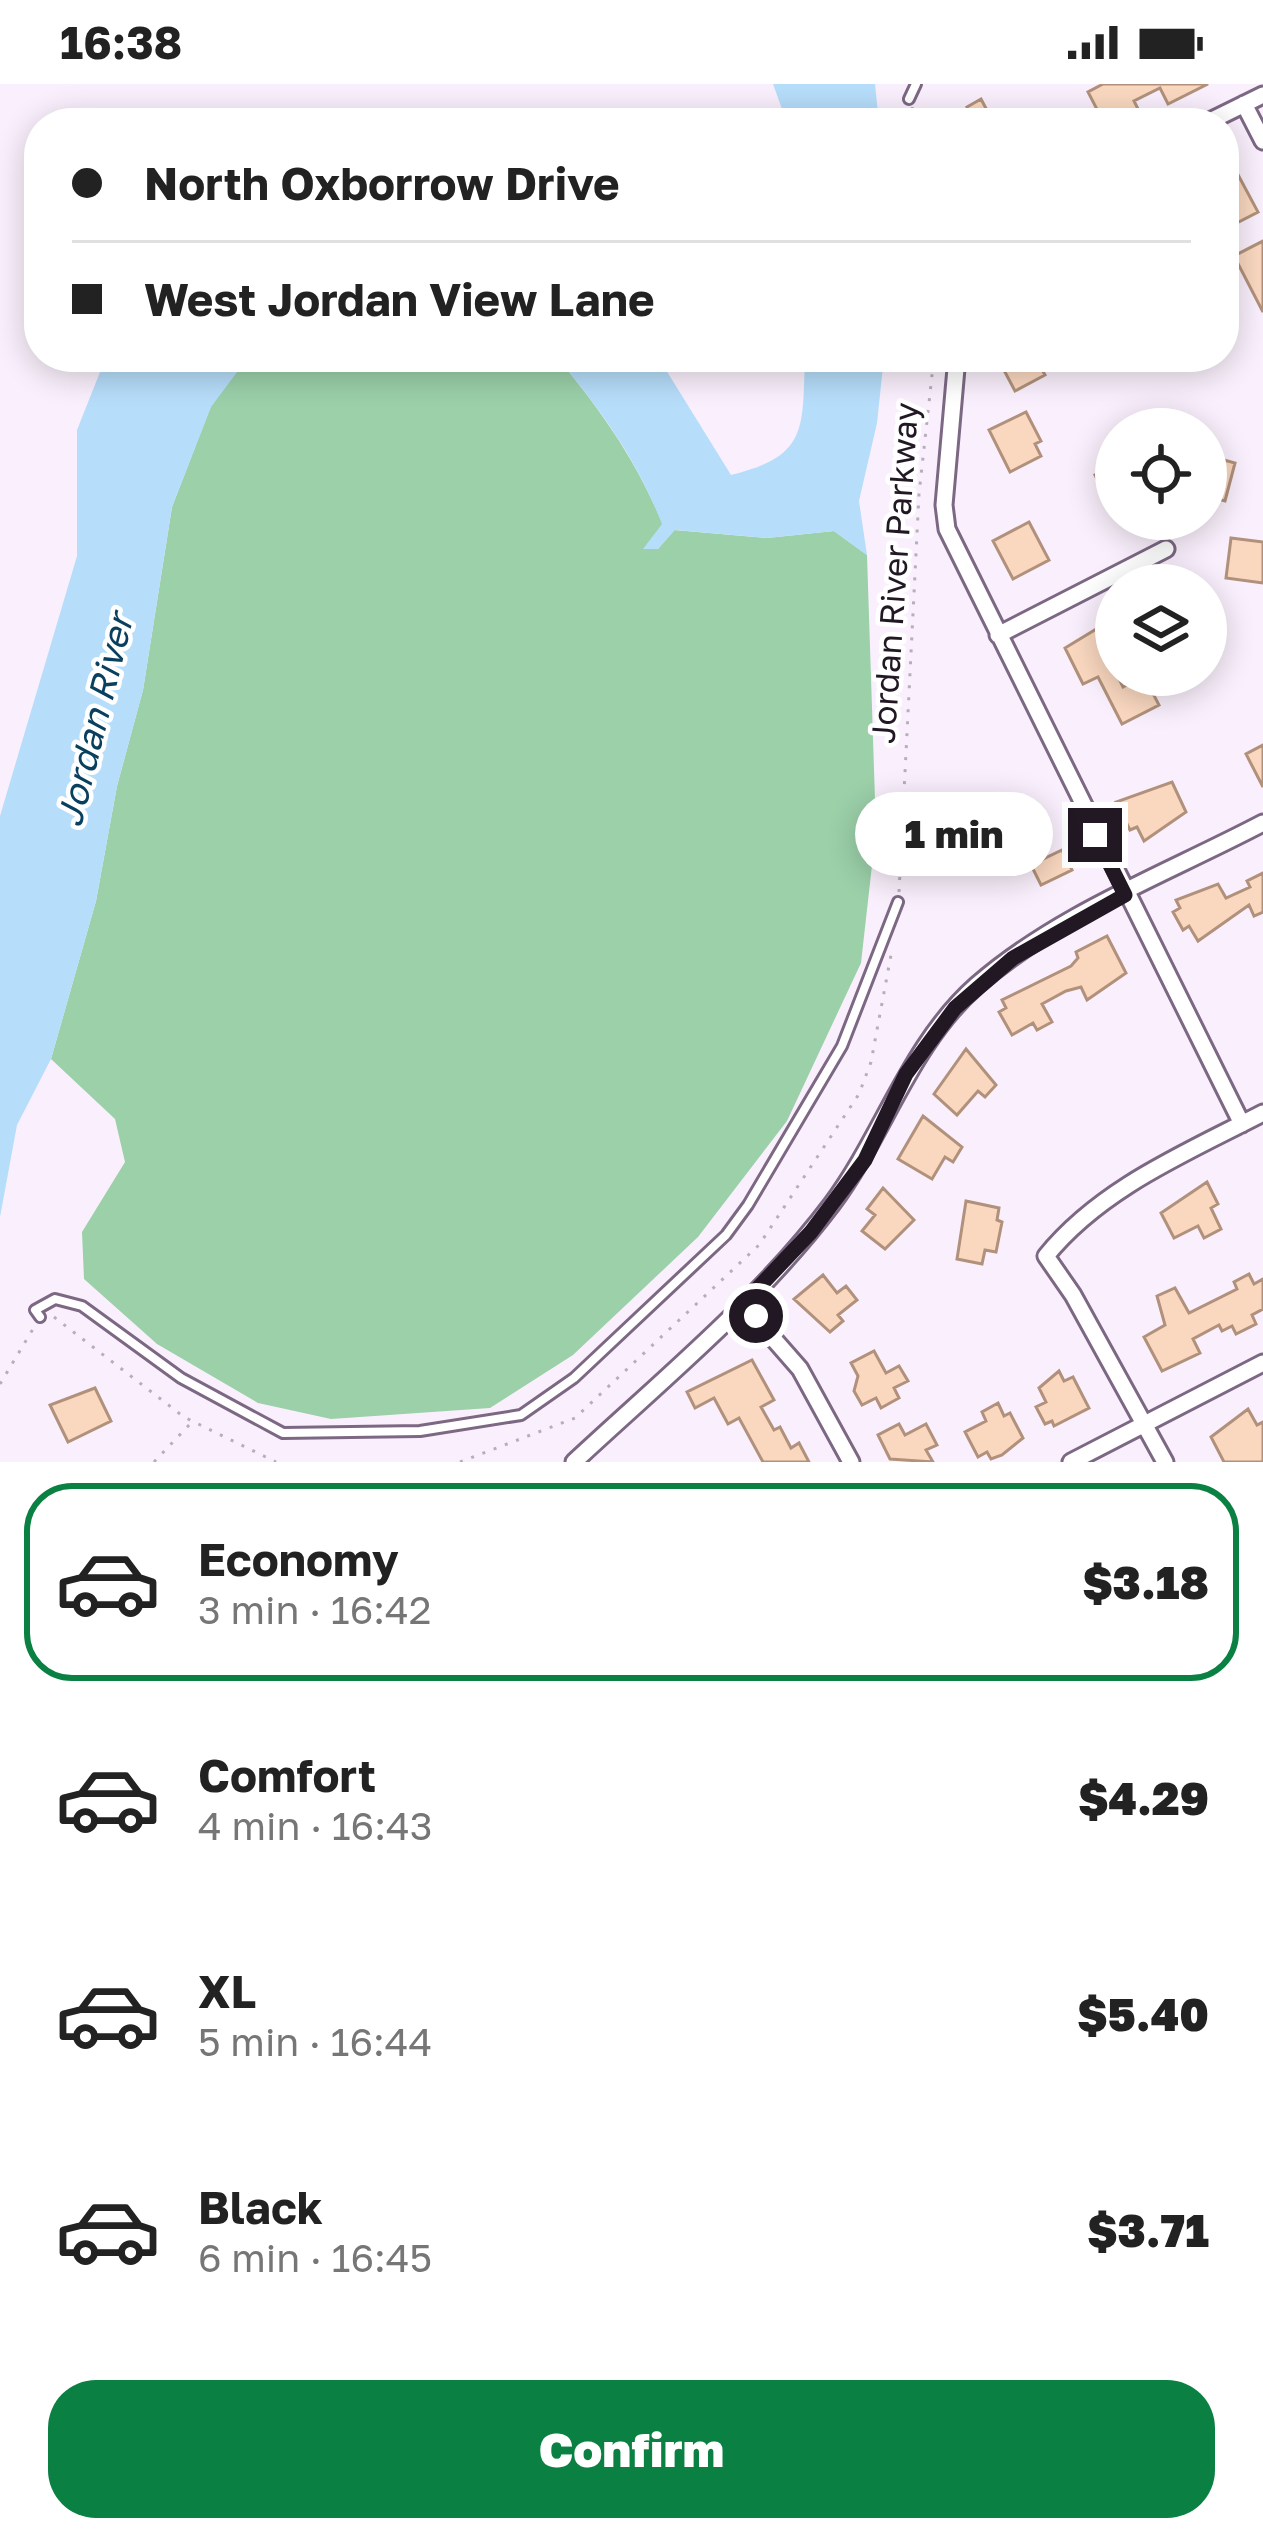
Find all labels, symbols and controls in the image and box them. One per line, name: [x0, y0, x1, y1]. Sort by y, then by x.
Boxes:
text: 16:38: [60, 15, 182, 69]
text: North Oxborrow Drive: [144, 156, 620, 210]
text: West Jordan View Lane: [144, 272, 654, 326]
street label: Jordan River Parkway: [863, 401, 925, 745]
map controls: [1095, 408, 1227, 696]
button: locate: [1095, 408, 1227, 540]
button: layers: [1095, 564, 1227, 696]
water label: Jordan River: [47, 605, 142, 831]
callout: 1 min: [855, 793, 1053, 877]
route end: [1068, 808, 1122, 862]
text: 1 min: [904, 810, 1004, 857]
route start: [729, 1289, 783, 1343]
icon: car: [54, 1528, 162, 1636]
text: Economy: [198, 1532, 399, 1586]
text: $3.18: [1082, 1555, 1209, 1609]
text: 3 min · 16:42: [198, 1586, 431, 1633]
icon: car: [54, 1744, 162, 1852]
text: Comfort: [198, 1748, 376, 1802]
text: $4.29: [1078, 1771, 1209, 1825]
text: 4 min · 16:43: [198, 1802, 433, 1849]
icon: car: [54, 1960, 162, 2068]
text: XL: [198, 1964, 256, 2018]
text: $5.40: [1077, 1987, 1209, 2041]
text: 5 min · 16:44: [198, 2018, 432, 2065]
icon: car: [54, 2176, 162, 2284]
text: Black: [198, 2180, 323, 2234]
text: $3.71: [1087, 2203, 1209, 2257]
text: 6 min · 16:45: [198, 2234, 432, 2281]
button: Confirm: [48, 2380, 1215, 2518]

